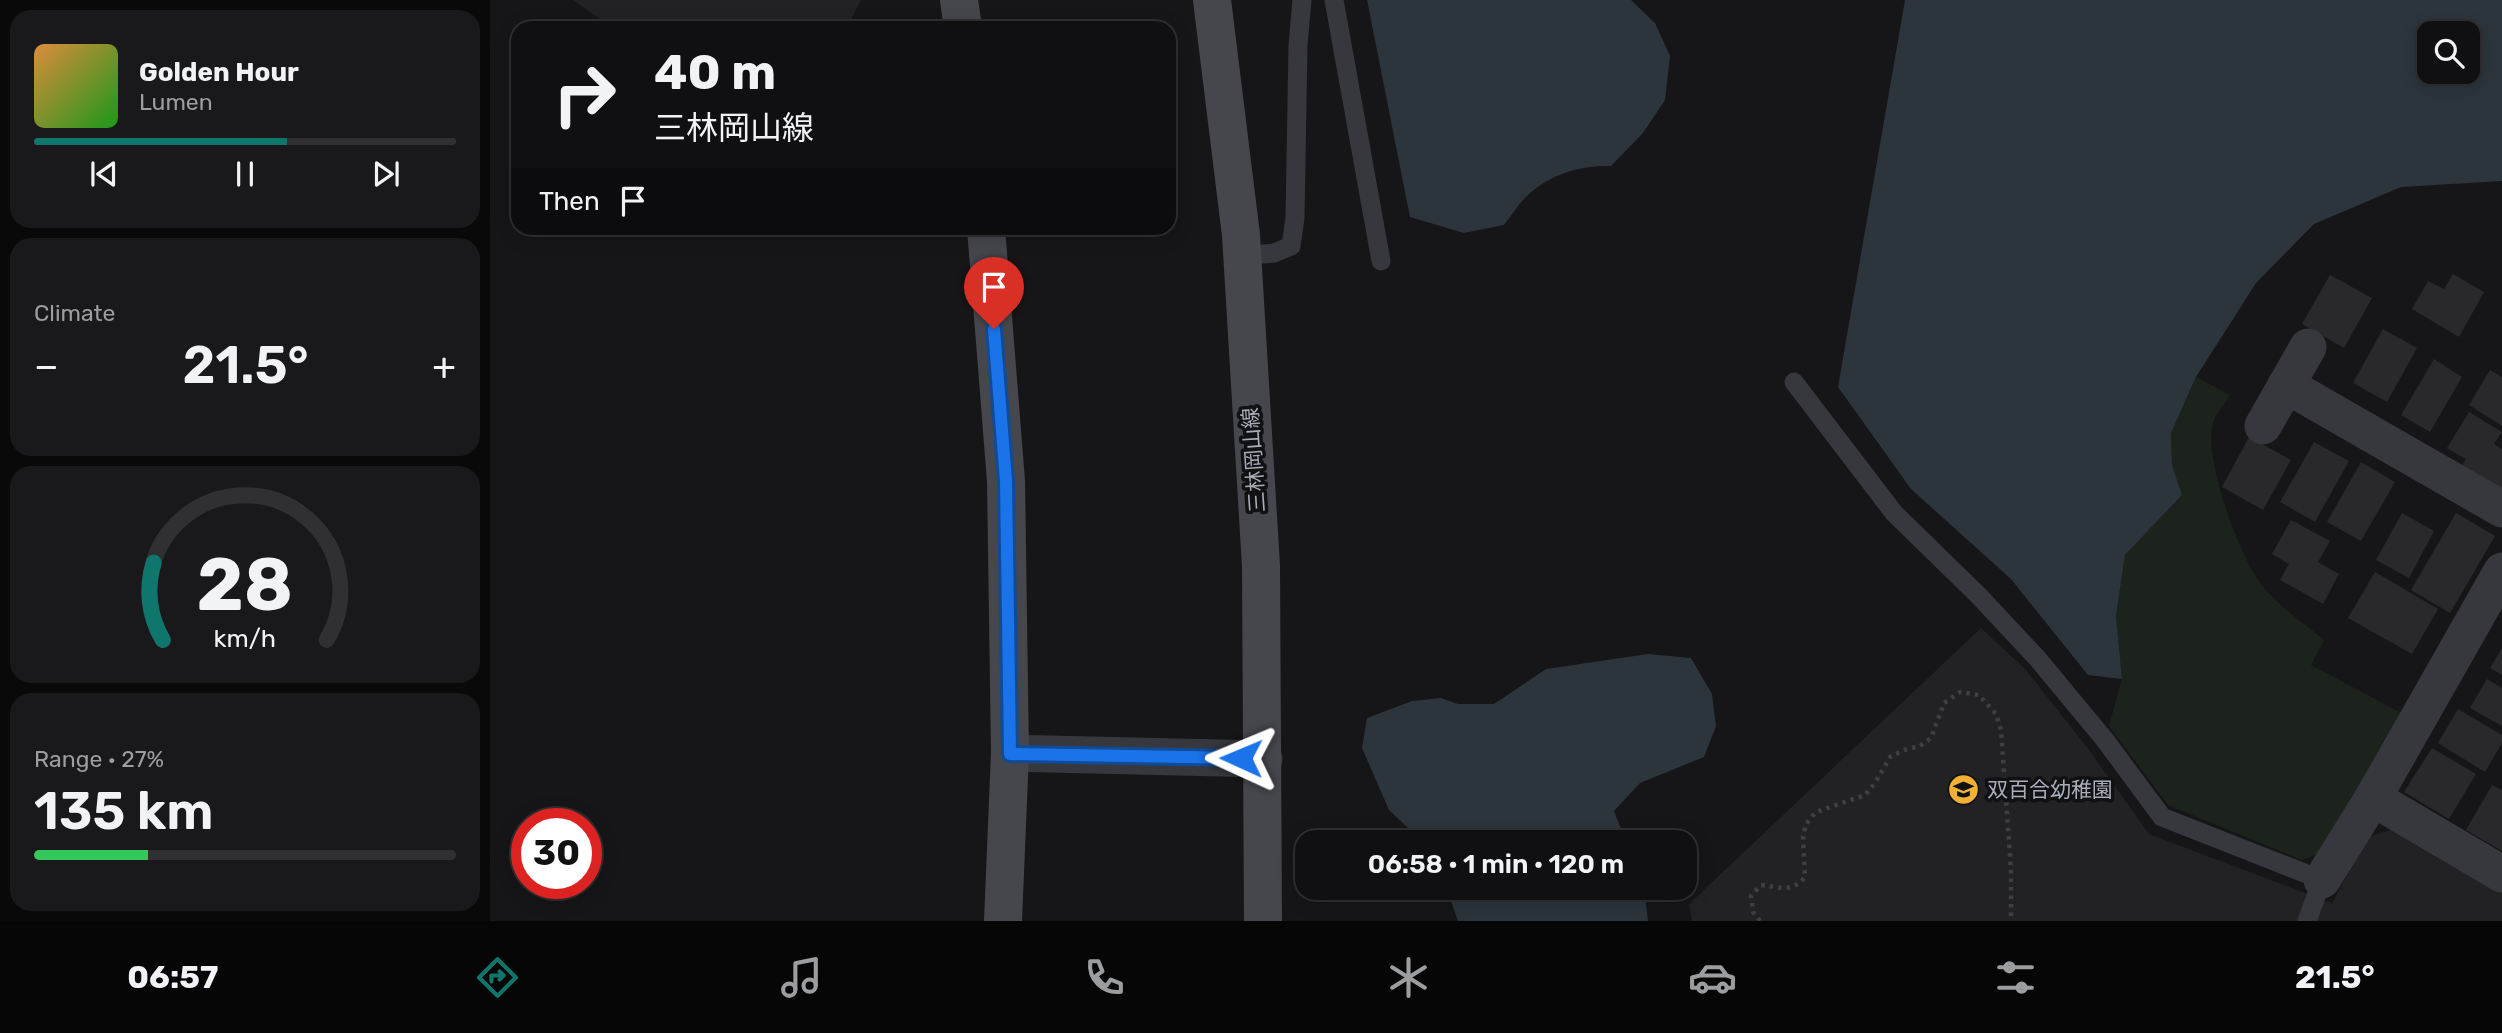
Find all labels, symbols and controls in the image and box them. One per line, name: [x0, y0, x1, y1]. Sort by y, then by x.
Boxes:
map controls: [2417, 21, 2480, 84]
button: search: [2417, 21, 2480, 84]
text: 40 m: [654, 43, 776, 101]
icon: right: [539, 49, 630, 140]
text: Golden Hour: [139, 57, 299, 88]
text: Lumen: [139, 88, 213, 116]
text: 三林岡山線: [654, 109, 814, 147]
icon: previous: [85, 155, 123, 193]
icon: pause: [226, 155, 264, 193]
icon: next: [367, 155, 405, 193]
icon: arrive: [614, 182, 652, 220]
text: Then: [539, 186, 600, 217]
pin: [964, 257, 1024, 329]
icon: arrive: [975, 268, 1013, 306]
text: Climate: [34, 299, 115, 327]
text: 21.5°: [182, 334, 309, 396]
text: −: [34, 343, 59, 389]
text: +: [432, 343, 456, 389]
street label: 三林岡山線: [1237, 407, 1270, 513]
text: 28: [197, 543, 293, 629]
text: km/h: [214, 624, 276, 653]
position arrow: [1204, 721, 1278, 795]
text: Range · 27%: [34, 745, 164, 773]
school or university icon: 双百合幼稚園: [1947, 773, 1981, 807]
place label: 双百合幼稚園: [1987, 777, 2113, 802]
text: 135 km: [34, 780, 214, 842]
speed limit sign: 30: [511, 808, 602, 899]
text: 06:58 · 1 min · 120 m: [1368, 849, 1624, 880]
icon: directions: [473, 953, 522, 1002]
icon: music: [777, 953, 826, 1002]
icon: phone: [1080, 953, 1129, 1002]
icon: climate: [1384, 953, 1433, 1002]
icon: car: [1688, 953, 1737, 1002]
icon: filters: [1991, 953, 2040, 1002]
text: 06:57: [127, 958, 218, 996]
text: 21.5°: [2295, 958, 2375, 996]

